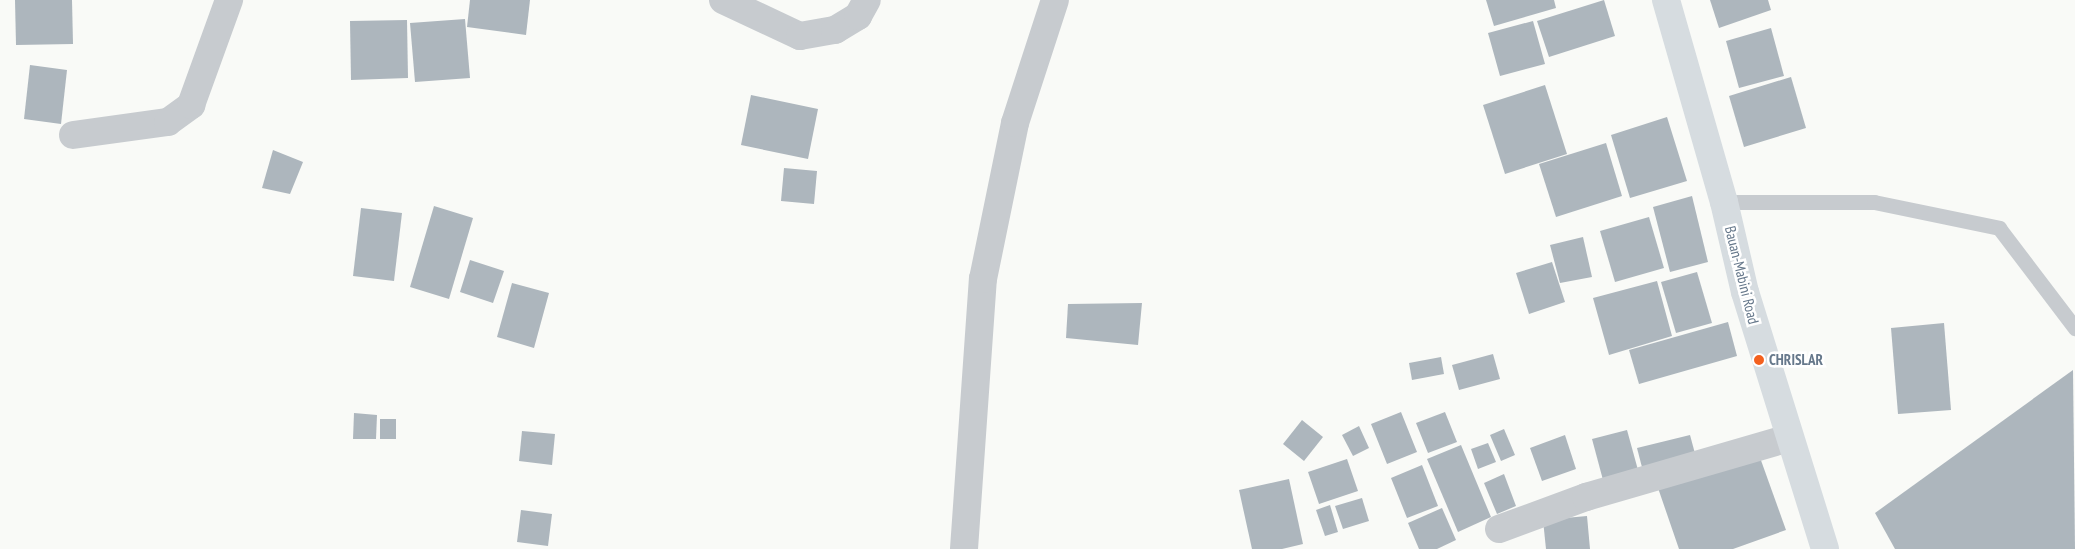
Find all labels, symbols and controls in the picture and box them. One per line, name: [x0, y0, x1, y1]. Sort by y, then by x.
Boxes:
street label: Bauan-Mabini Road: [1721, 224, 1763, 326]
place label: CHRISLAR: [1769, 351, 1823, 369]
marker: CHRISLAR: [1753, 354, 1765, 366]

